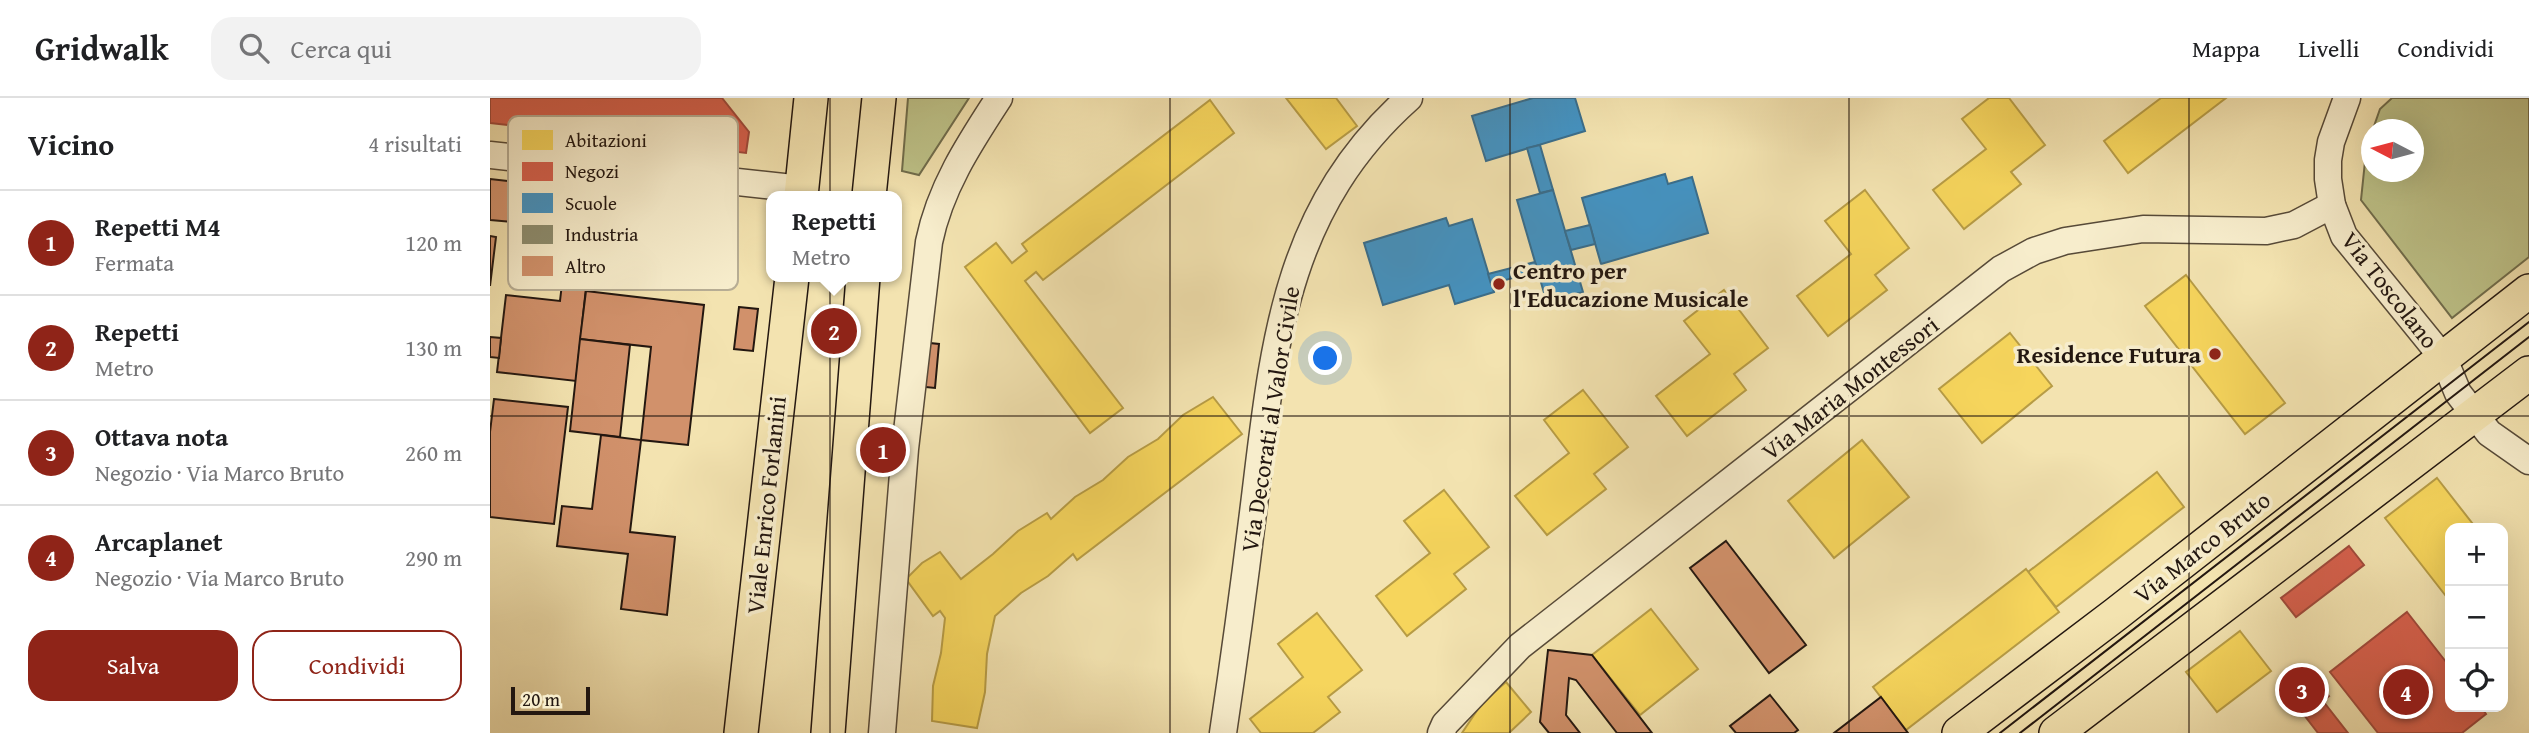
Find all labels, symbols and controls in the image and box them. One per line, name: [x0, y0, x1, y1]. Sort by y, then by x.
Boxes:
search box: [211, 17, 701, 80]
text: Gridwalk: [35, 24, 169, 72]
icon: search: [235, 29, 273, 67]
text: Cerca qui: [291, 29, 392, 68]
text: Mappa: [2192, 31, 2260, 66]
text: Livelli: [2298, 31, 2359, 66]
text: Condividi: [2397, 31, 2494, 66]
legend: [508, 116, 738, 290]
north arrow: [2361, 119, 2424, 182]
text: Vicino: [28, 122, 114, 166]
text: Abitazioni: [565, 126, 647, 154]
text: 4 risultati: [368, 127, 462, 160]
text: Negozi: [565, 157, 619, 185]
text: Scuole: [565, 189, 617, 217]
popup: [766, 191, 902, 282]
text: Repetti: [792, 201, 876, 240]
text: Repetti M4: [95, 207, 221, 246]
text: Industria: [565, 220, 638, 248]
street label: Via Toscolano: [2333, 224, 2447, 356]
text: 1: [45, 226, 57, 259]
text: 120 m: [405, 226, 462, 259]
text: Metro: [792, 240, 851, 273]
text: Fermata: [95, 246, 174, 279]
text: Altro: [565, 252, 606, 280]
place label: Centro per l'Educazione Musicale: [1513, 253, 1749, 316]
marker: Centro per l'Educazione Musicale: [1491, 276, 1507, 292]
street label: Via Decorati al Valor Civile: [1232, 283, 1308, 555]
pin: 2: [811, 305, 857, 357]
street label: Via Maria Montessori: [1754, 307, 1946, 468]
text: Repetti: [95, 312, 179, 351]
text: 2: [45, 331, 57, 364]
text: 130 m: [405, 331, 462, 364]
place label: Residence Futura: [2017, 337, 2202, 372]
your location: [1308, 341, 1342, 375]
marker: Residence Futura: [2207, 346, 2223, 362]
text: Metro: [95, 351, 154, 384]
street label: Viale Enrico Forlanini: [737, 394, 795, 616]
text: Ottava nota: [95, 417, 228, 456]
pin: 1: [860, 424, 906, 476]
text: 3: [45, 436, 57, 469]
text: 260 m: [405, 436, 462, 469]
text: Negozio · Via Marco Bruto: [95, 456, 344, 489]
street label: Via Marco Bruto: [2126, 482, 2278, 612]
text: Arcaplanet: [95, 522, 223, 561]
map controls: [2445, 523, 2508, 712]
button: +: [2445, 523, 2508, 586]
text: 4: [45, 541, 57, 574]
text: 290 m: [405, 541, 462, 574]
text: Negozio · Via Marco Bruto: [95, 561, 344, 594]
button: −: [2445, 586, 2508, 649]
button: Salva: [28, 630, 238, 701]
button: Condividi: [252, 630, 462, 701]
button: locate: [2445, 649, 2508, 712]
pin: 3: [2279, 664, 2325, 716]
pin: 4: [2383, 666, 2429, 718]
scale bar: [511, 684, 590, 716]
text: 20 m: [522, 685, 560, 713]

